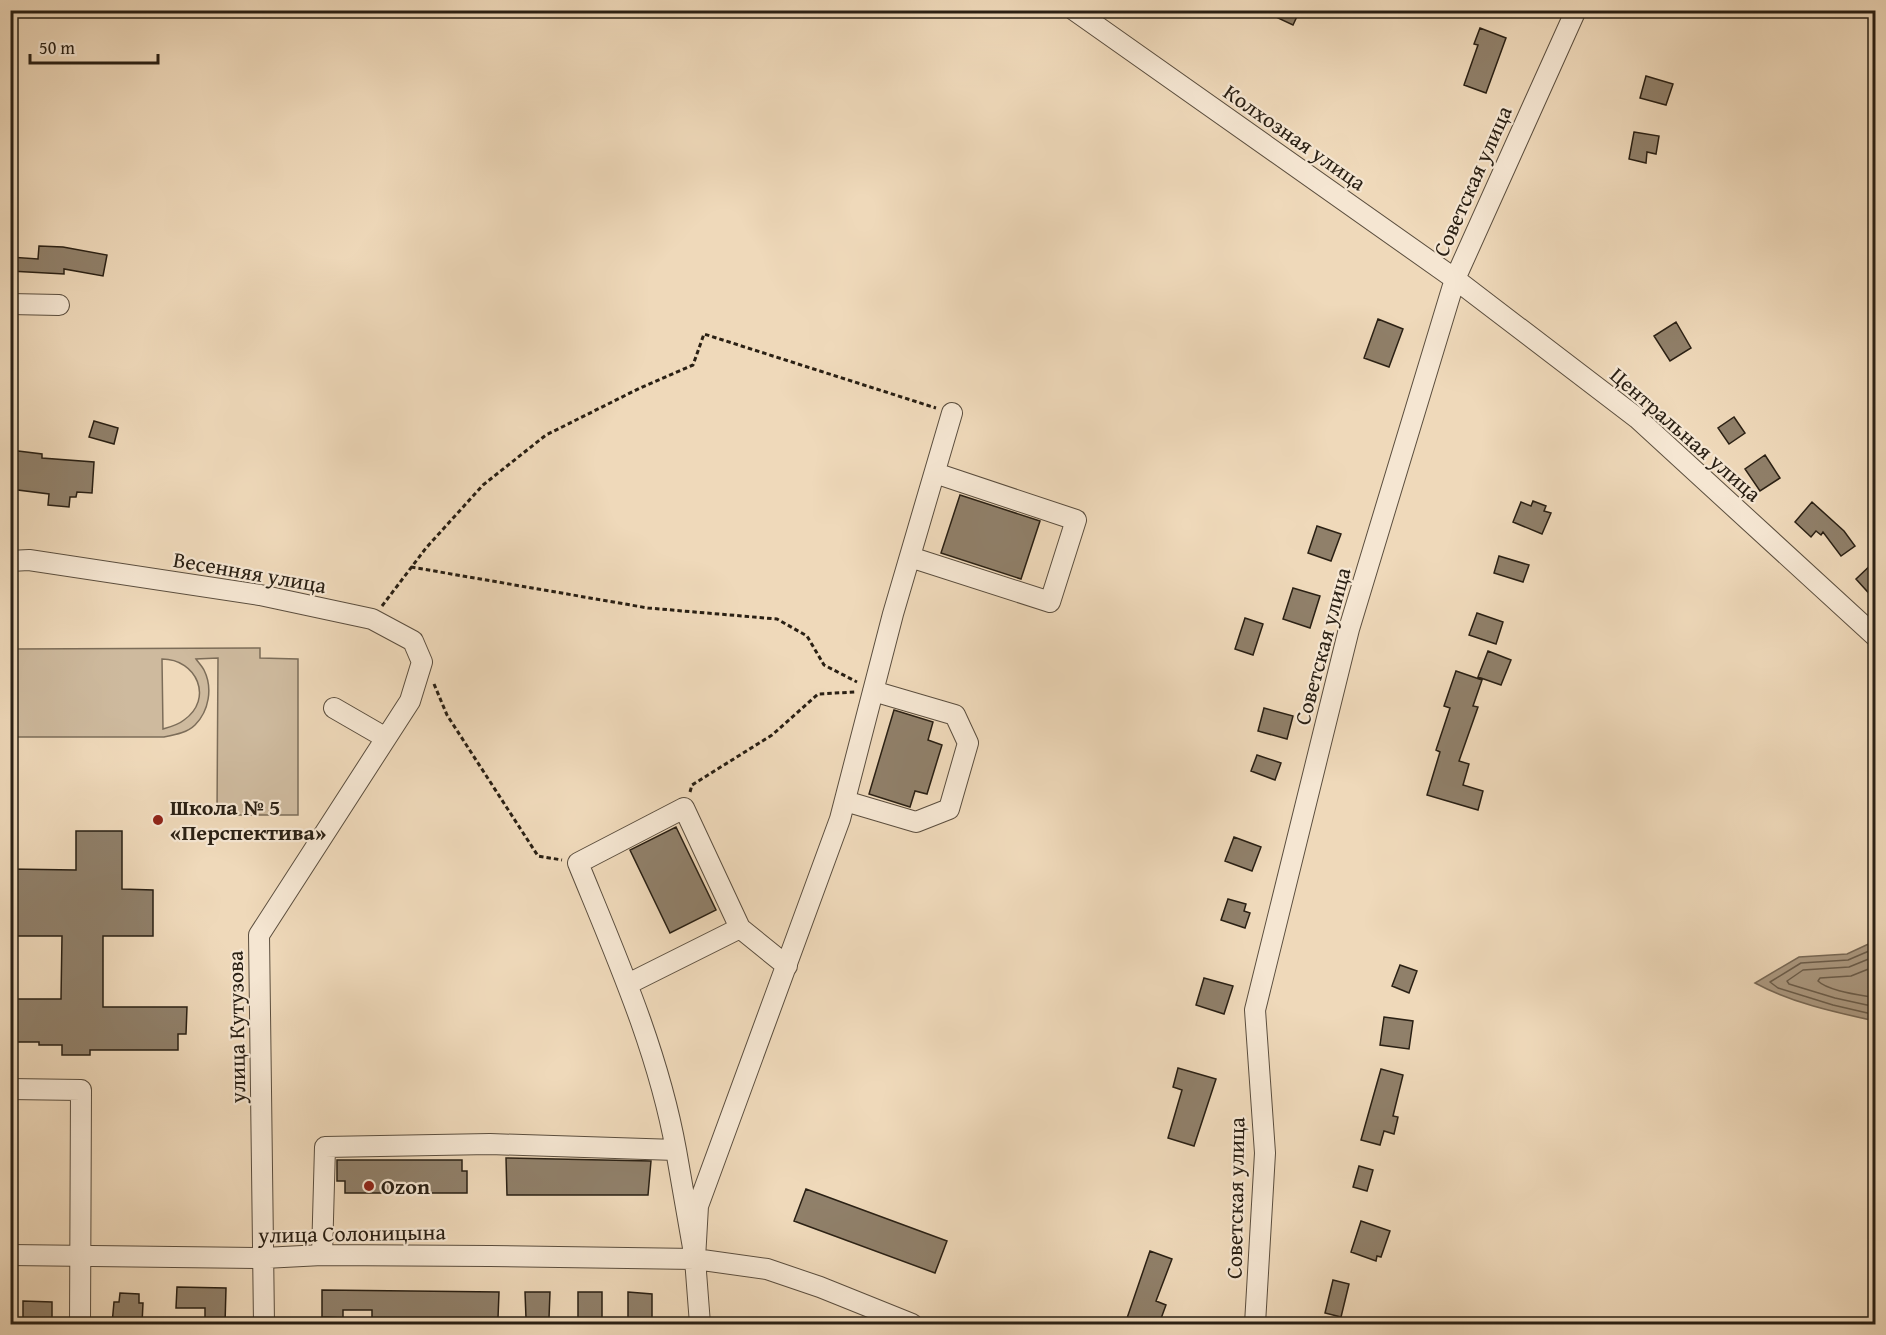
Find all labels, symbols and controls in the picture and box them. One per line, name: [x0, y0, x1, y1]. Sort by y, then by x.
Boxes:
scale bar: [30, 27, 158, 65]
text: 50 m: [39, 34, 75, 61]
street label: Колхозная улица: [1217, 76, 1373, 198]
street label: Советская улица: [1424, 100, 1520, 261]
street label: Центральная улица: [1603, 359, 1769, 509]
street label: Весенняя улица: [171, 543, 330, 601]
street label: Советская улица: [1286, 563, 1359, 728]
place label: Школа № 5 «Перспектива»: [170, 791, 326, 848]
marker: Школа № 5 «Перспектива»: [151, 813, 165, 827]
street label: улица Кутузова: [219, 950, 253, 1105]
street label: Советская улица: [1218, 1116, 1252, 1279]
place label: Ozon: [381, 1170, 430, 1202]
marker: Ozon: [362, 1179, 376, 1193]
street label: улица Солоницына: [257, 1215, 447, 1251]

